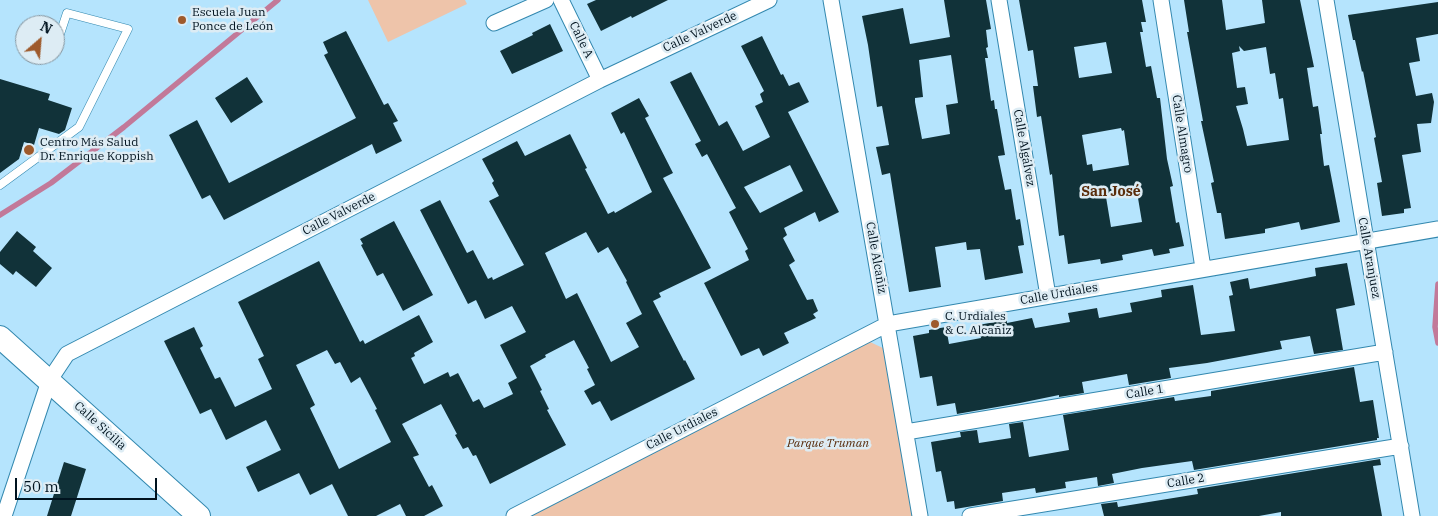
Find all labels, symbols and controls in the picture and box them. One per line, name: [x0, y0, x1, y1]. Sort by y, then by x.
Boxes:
place label: Escuela Juan Ponce de León: [192, 6, 273, 34]
street label: Calle Valverde: [661, 9, 739, 55]
marker: Escuela Juan Ponce de León: [176, 14, 188, 26]
north arrow: [15, 15, 65, 65]
text: N: [37, 17, 55, 38]
street label: Calle A: [566, 19, 596, 61]
street label: Calle Almagro: [1169, 94, 1195, 174]
street label: Calle Algálvez: [1010, 108, 1038, 188]
place label: Centro Más Salud Dr. Enrique Koppish: [40, 136, 154, 164]
marker: Centro Más Salud Dr. Enrique Koppish: [22, 143, 36, 157]
district label: San José: [1081, 184, 1141, 200]
street label: Calle Valverde: [300, 189, 378, 239]
street label: Calle Aranjuez: [1355, 216, 1383, 300]
street label: Calle Alcañiz: [863, 221, 889, 295]
street label: Calle Urdiales: [1019, 280, 1099, 308]
place label: C. Urdiales & C. Alcañiz: [945, 310, 1012, 338]
marker: C. Urdiales & C. Alcañiz: [929, 318, 941, 330]
street label: Calle 1: [1125, 382, 1165, 402]
street label: Calle Sicilia: [71, 399, 129, 453]
street label: Calle Urdiales: [644, 405, 720, 453]
park label: Parque Truman: [787, 437, 869, 451]
scale bar: [18, 468, 160, 500]
street label: Calle 2: [1166, 471, 1206, 491]
text: 50 m: [23, 477, 59, 496]

